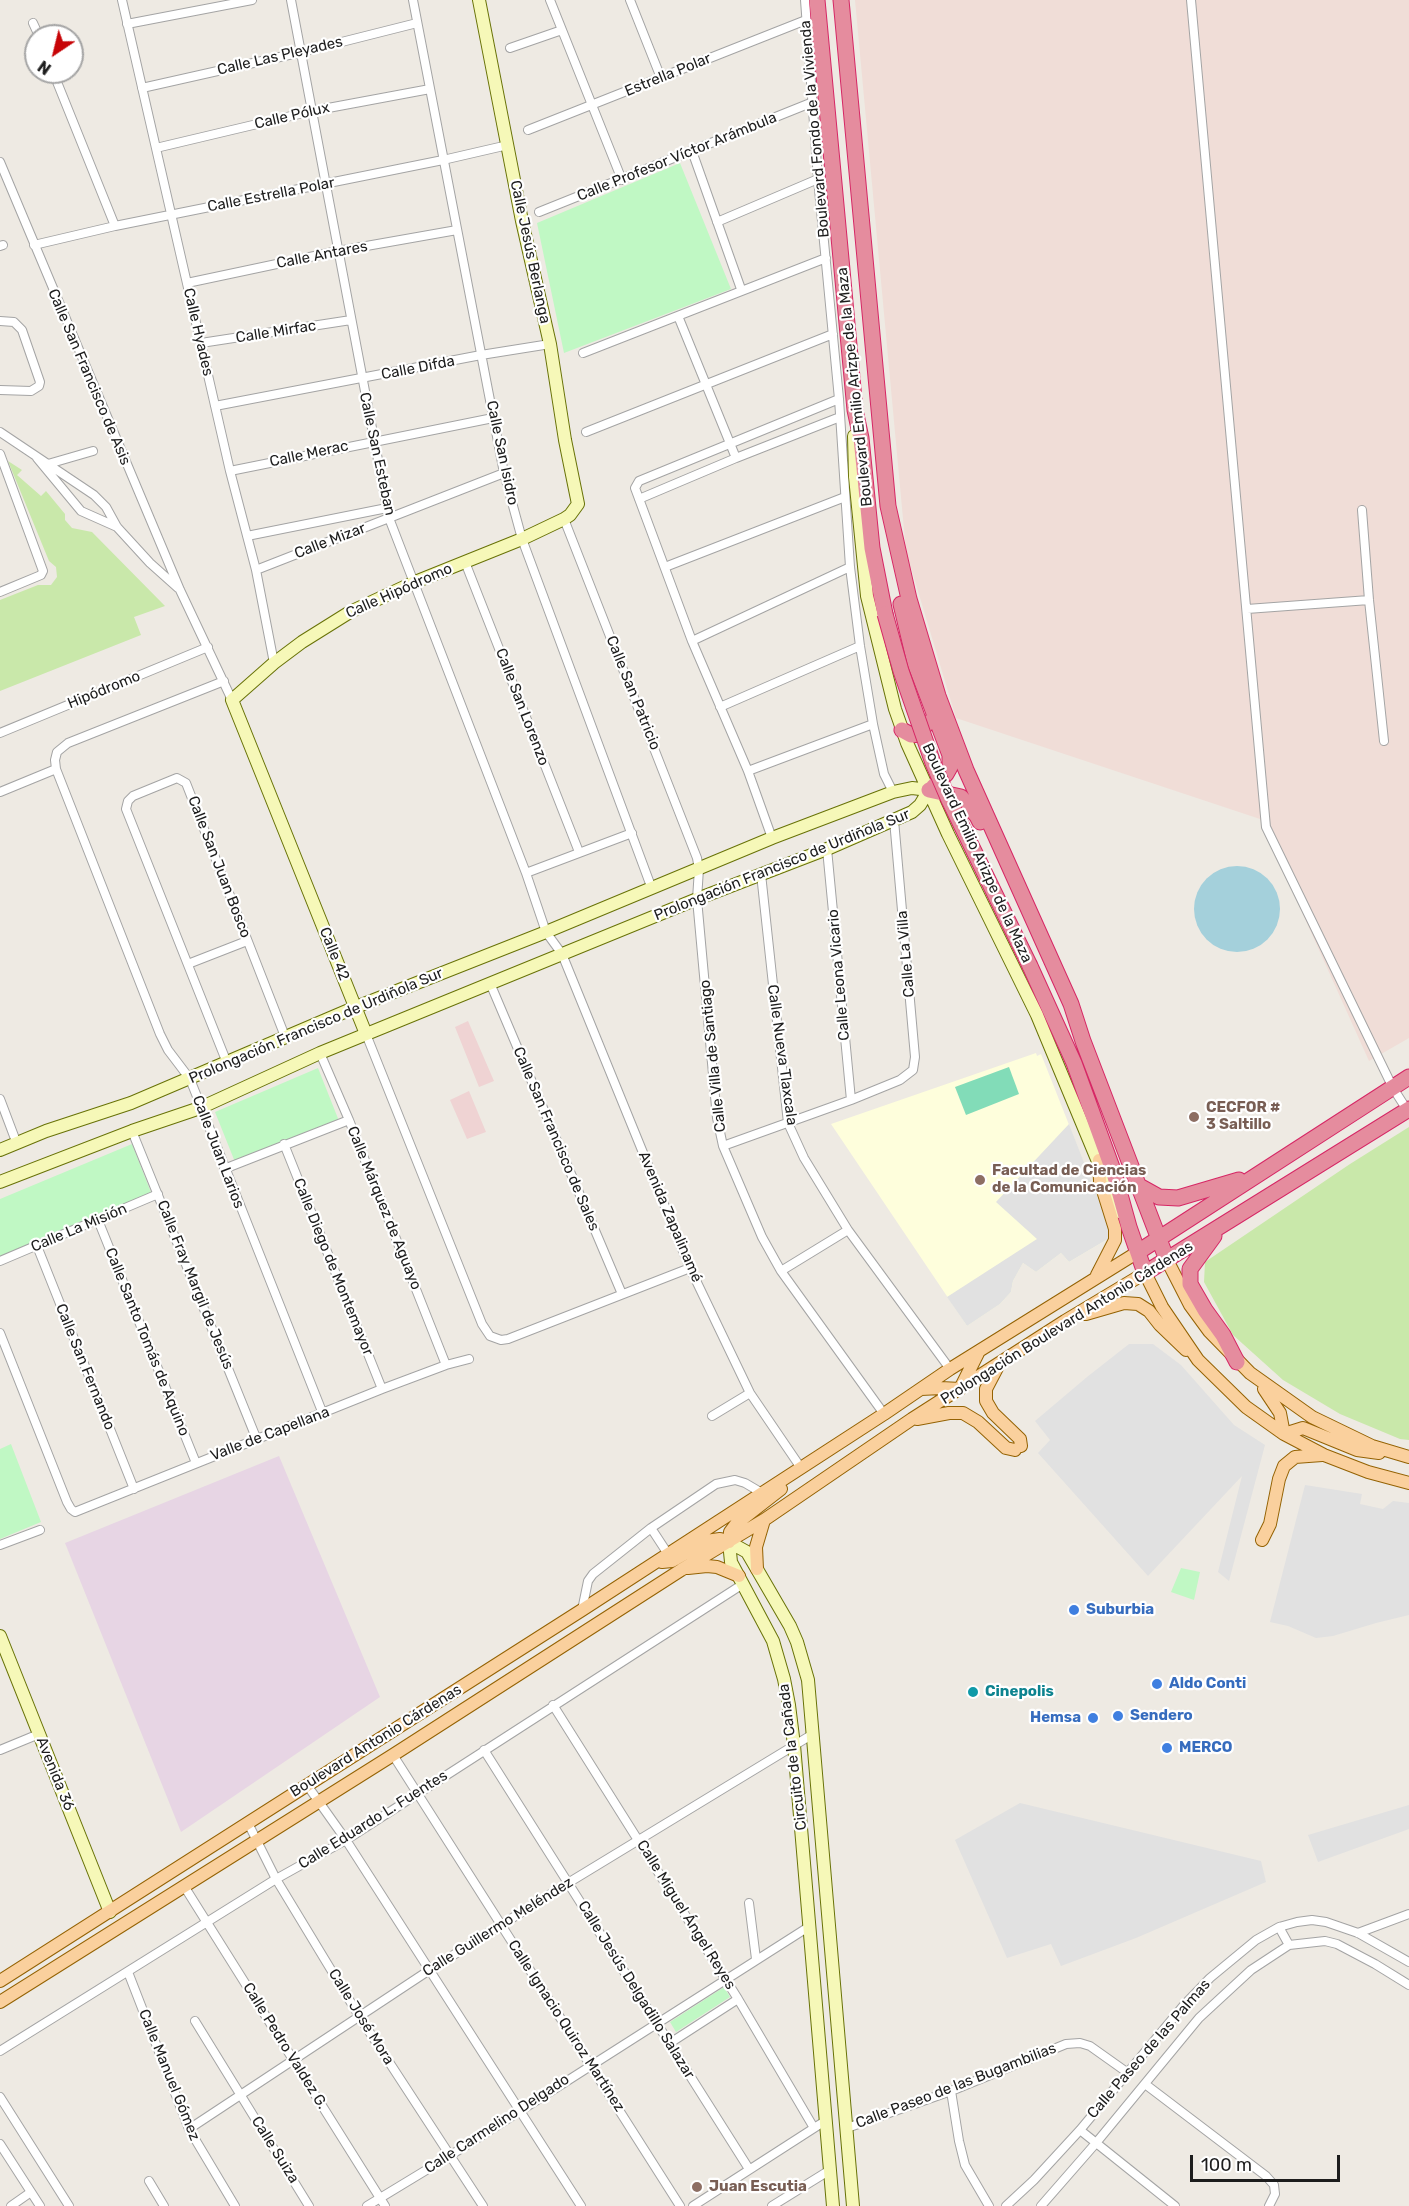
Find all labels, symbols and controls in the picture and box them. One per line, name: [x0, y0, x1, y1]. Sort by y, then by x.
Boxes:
street label: Boulevard Fondo de la Vivienda: [797, 20, 833, 238]
north arrow: [24, 24, 84, 84]
street label: Calle Las Pleyades: [215, 33, 345, 79]
street label: Estrella Polar: [622, 50, 714, 100]
text: N: [34, 56, 55, 79]
street label: Calle Pólux: [253, 99, 331, 133]
street label: Calle Profesor Víctor Arámbula: [575, 109, 779, 205]
street label: Calle Estrella Polar: [206, 174, 336, 216]
street label: Calle Jesús Berlanga: [506, 179, 554, 325]
street label: Calle Antares: [275, 237, 369, 273]
street label: Boulevard Emilio Arizpe de la Maza: [833, 267, 877, 507]
street label: Calle San Francisco de Asis: [44, 286, 134, 468]
street label: Calle Hyades: [179, 286, 217, 378]
street label: Calle Mirfac: [235, 317, 317, 347]
street label: Calle Difda: [380, 352, 456, 384]
street label: Calle San Esteban: [355, 391, 399, 517]
street label: Calle San Isidro: [482, 399, 522, 507]
street label: Calle Merac: [268, 437, 350, 471]
street label: Calle Mizar: [292, 519, 368, 563]
street label: Calle Hipódromo: [343, 559, 455, 623]
street label: Calle San Patricio: [602, 633, 664, 753]
street label: Calle San Lorenzo: [491, 646, 553, 768]
street label: Hipódromo: [65, 667, 143, 713]
street label: Boulevard Emilio Arizpe de la Maza: [918, 740, 1036, 966]
street label: Calle San Juan Bosco: [184, 793, 254, 941]
street label: Prolongación Francisco de Urdiñola Sur: [651, 805, 913, 925]
street label: Calle Leona Vicario: [824, 909, 854, 1041]
street label: Calle La Villa: [893, 910, 919, 998]
street label: Calle 42: [315, 925, 353, 983]
street label: Prolongación Francisco de Urdiñola Sur: [186, 964, 446, 1088]
street label: Calle Villa de Santiago: [696, 979, 730, 1133]
street label: Calle Nueva Tlaxcala: [763, 984, 801, 1126]
street label: Calle San Francisco de Sales: [509, 1044, 603, 1234]
street label: Calle Juan Larios: [188, 1093, 248, 1211]
place label: CECFOR # 3 Saltillo: [1206, 1099, 1280, 1134]
marker: CECFOR # 3 Saltillo: [1187, 1110, 1201, 1124]
street label: Calle Márquez de Aguayo: [343, 1124, 425, 1292]
street label: Avenida Zapalinamé: [634, 1149, 706, 1285]
place label: Facultad de Ciencias de la Comunicación: [992, 1162, 1146, 1197]
marker: Facultad de Ciencias de la Comunicación: [973, 1173, 987, 1187]
street label: Calle Diego de Montemayor: [289, 1176, 377, 1358]
street label: Calle Fray Margil de Jesús: [153, 1198, 237, 1372]
street label: Calle La Misión: [28, 1200, 130, 1256]
street label: Prolongación Boulevard Antonio Cárdenas: [937, 1237, 1197, 1409]
street label: Calle Santo Tomás de Aquino: [101, 1245, 193, 1439]
street label: Calle San Fernando: [51, 1301, 119, 1433]
street label: Valle de Capellana: [208, 1403, 332, 1465]
place label: Suburbia: [1086, 1601, 1154, 1619]
marker: Suburbia: [1067, 1603, 1081, 1617]
place label: Aldo Conti: [1169, 1675, 1246, 1693]
marker: Aldo Conti: [1150, 1677, 1164, 1691]
street label: Boulevard Antonio Cárdenas: [287, 1681, 465, 1801]
street label: Circuito de la Cañada: [775, 1683, 811, 1831]
place label: Cinepolis: [985, 1683, 1054, 1701]
marker: Cinepolis: [966, 1685, 980, 1699]
place label: Sendero: [1130, 1707, 1193, 1725]
place label: Hemsa: [1030, 1709, 1081, 1727]
marker: Sendero: [1111, 1709, 1125, 1723]
marker: Hemsa: [1086, 1711, 1100, 1725]
street label: Avenida 36: [32, 1735, 78, 1813]
place label: MERCO: [1179, 1739, 1233, 1757]
marker: MERCO: [1160, 1741, 1174, 1755]
street label: Calle Eduardo L. Fuentes: [295, 1767, 451, 1873]
street label: Calle Miguel Ángel Reyes: [633, 1837, 739, 1993]
street label: Calle Guillermo Meléndez: [419, 1873, 577, 1981]
street label: Calle Jesús Delgadillo Salazar: [574, 1898, 698, 2082]
street label: Calle Ignacio Quiroz Martínez: [504, 1937, 628, 2115]
street label: Calle José Mora: [324, 1966, 398, 2068]
street label: Calle Paseo de las Palmas: [1084, 1976, 1214, 2122]
street label: Calle Pedro Valdez G.: [239, 1979, 331, 2113]
street label: Calle Manuel Gómez: [134, 2007, 204, 2143]
street label: Calle Paseo de las Bugambilias: [853, 2039, 1059, 2133]
street label: Calle Carmelino Delgado: [421, 2070, 573, 2178]
street label: Calle Suiza: [247, 2113, 303, 2187]
scale bar: [1193, 2143, 1343, 2181]
text: 100 m: [1201, 2154, 1252, 2176]
place label: Juan Escutia: [709, 2178, 807, 2196]
marker: Juan Escutia: [690, 2180, 704, 2194]

